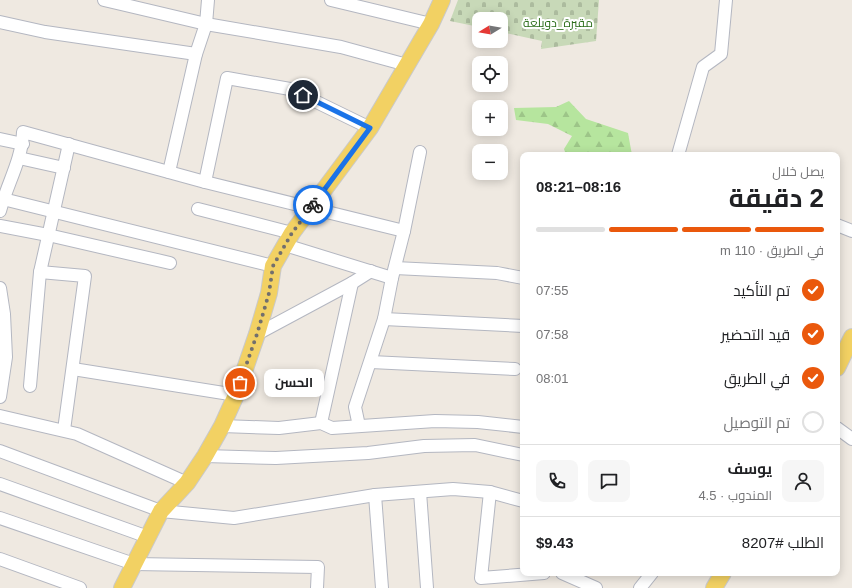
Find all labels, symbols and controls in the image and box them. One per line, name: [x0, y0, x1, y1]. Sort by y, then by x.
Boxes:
north arrow: [472, 12, 508, 48]
map controls: [472, 12, 508, 180]
park label: مقبرة_دويلعة: [523, 16, 593, 30]
button: locate: [472, 56, 508, 92]
pin: [286, 78, 320, 112]
icon: home: [292, 84, 314, 106]
button: +: [472, 100, 508, 136]
button: −: [472, 144, 508, 180]
text: يصل خلال: [772, 164, 824, 179]
text: 08:16–08:21: [536, 178, 621, 195]
text: 2 دقيقة: [729, 183, 824, 213]
courier: [293, 185, 333, 225]
icon: bike: [302, 194, 324, 216]
text: في الطريق · 110 m: [720, 243, 824, 258]
icon: check: [802, 279, 824, 301]
text: تم التأكيد: [733, 282, 790, 299]
text: 07:55: [536, 283, 569, 298]
icon: check: [802, 323, 824, 345]
text: قيد التحضير: [721, 326, 790, 343]
text: 07:58: [536, 327, 569, 342]
pin: [223, 366, 257, 400]
icon: check: [802, 367, 824, 389]
callout: الحسن: [264, 369, 324, 397]
text: في الطريق: [724, 370, 790, 387]
text: 08:01: [536, 371, 569, 386]
icon: bag: [229, 372, 251, 394]
text: الحسن: [275, 375, 313, 390]
text: تم التوصيل: [724, 414, 790, 431]
button: phone: [536, 460, 578, 502]
button: chat: [588, 460, 630, 502]
text: يوسف: [727, 460, 772, 477]
button: person: [782, 460, 824, 502]
text: المندوب · 4.5: [698, 488, 772, 503]
text: $9.43: [536, 534, 574, 551]
text: الطلب #8207: [742, 534, 824, 551]

